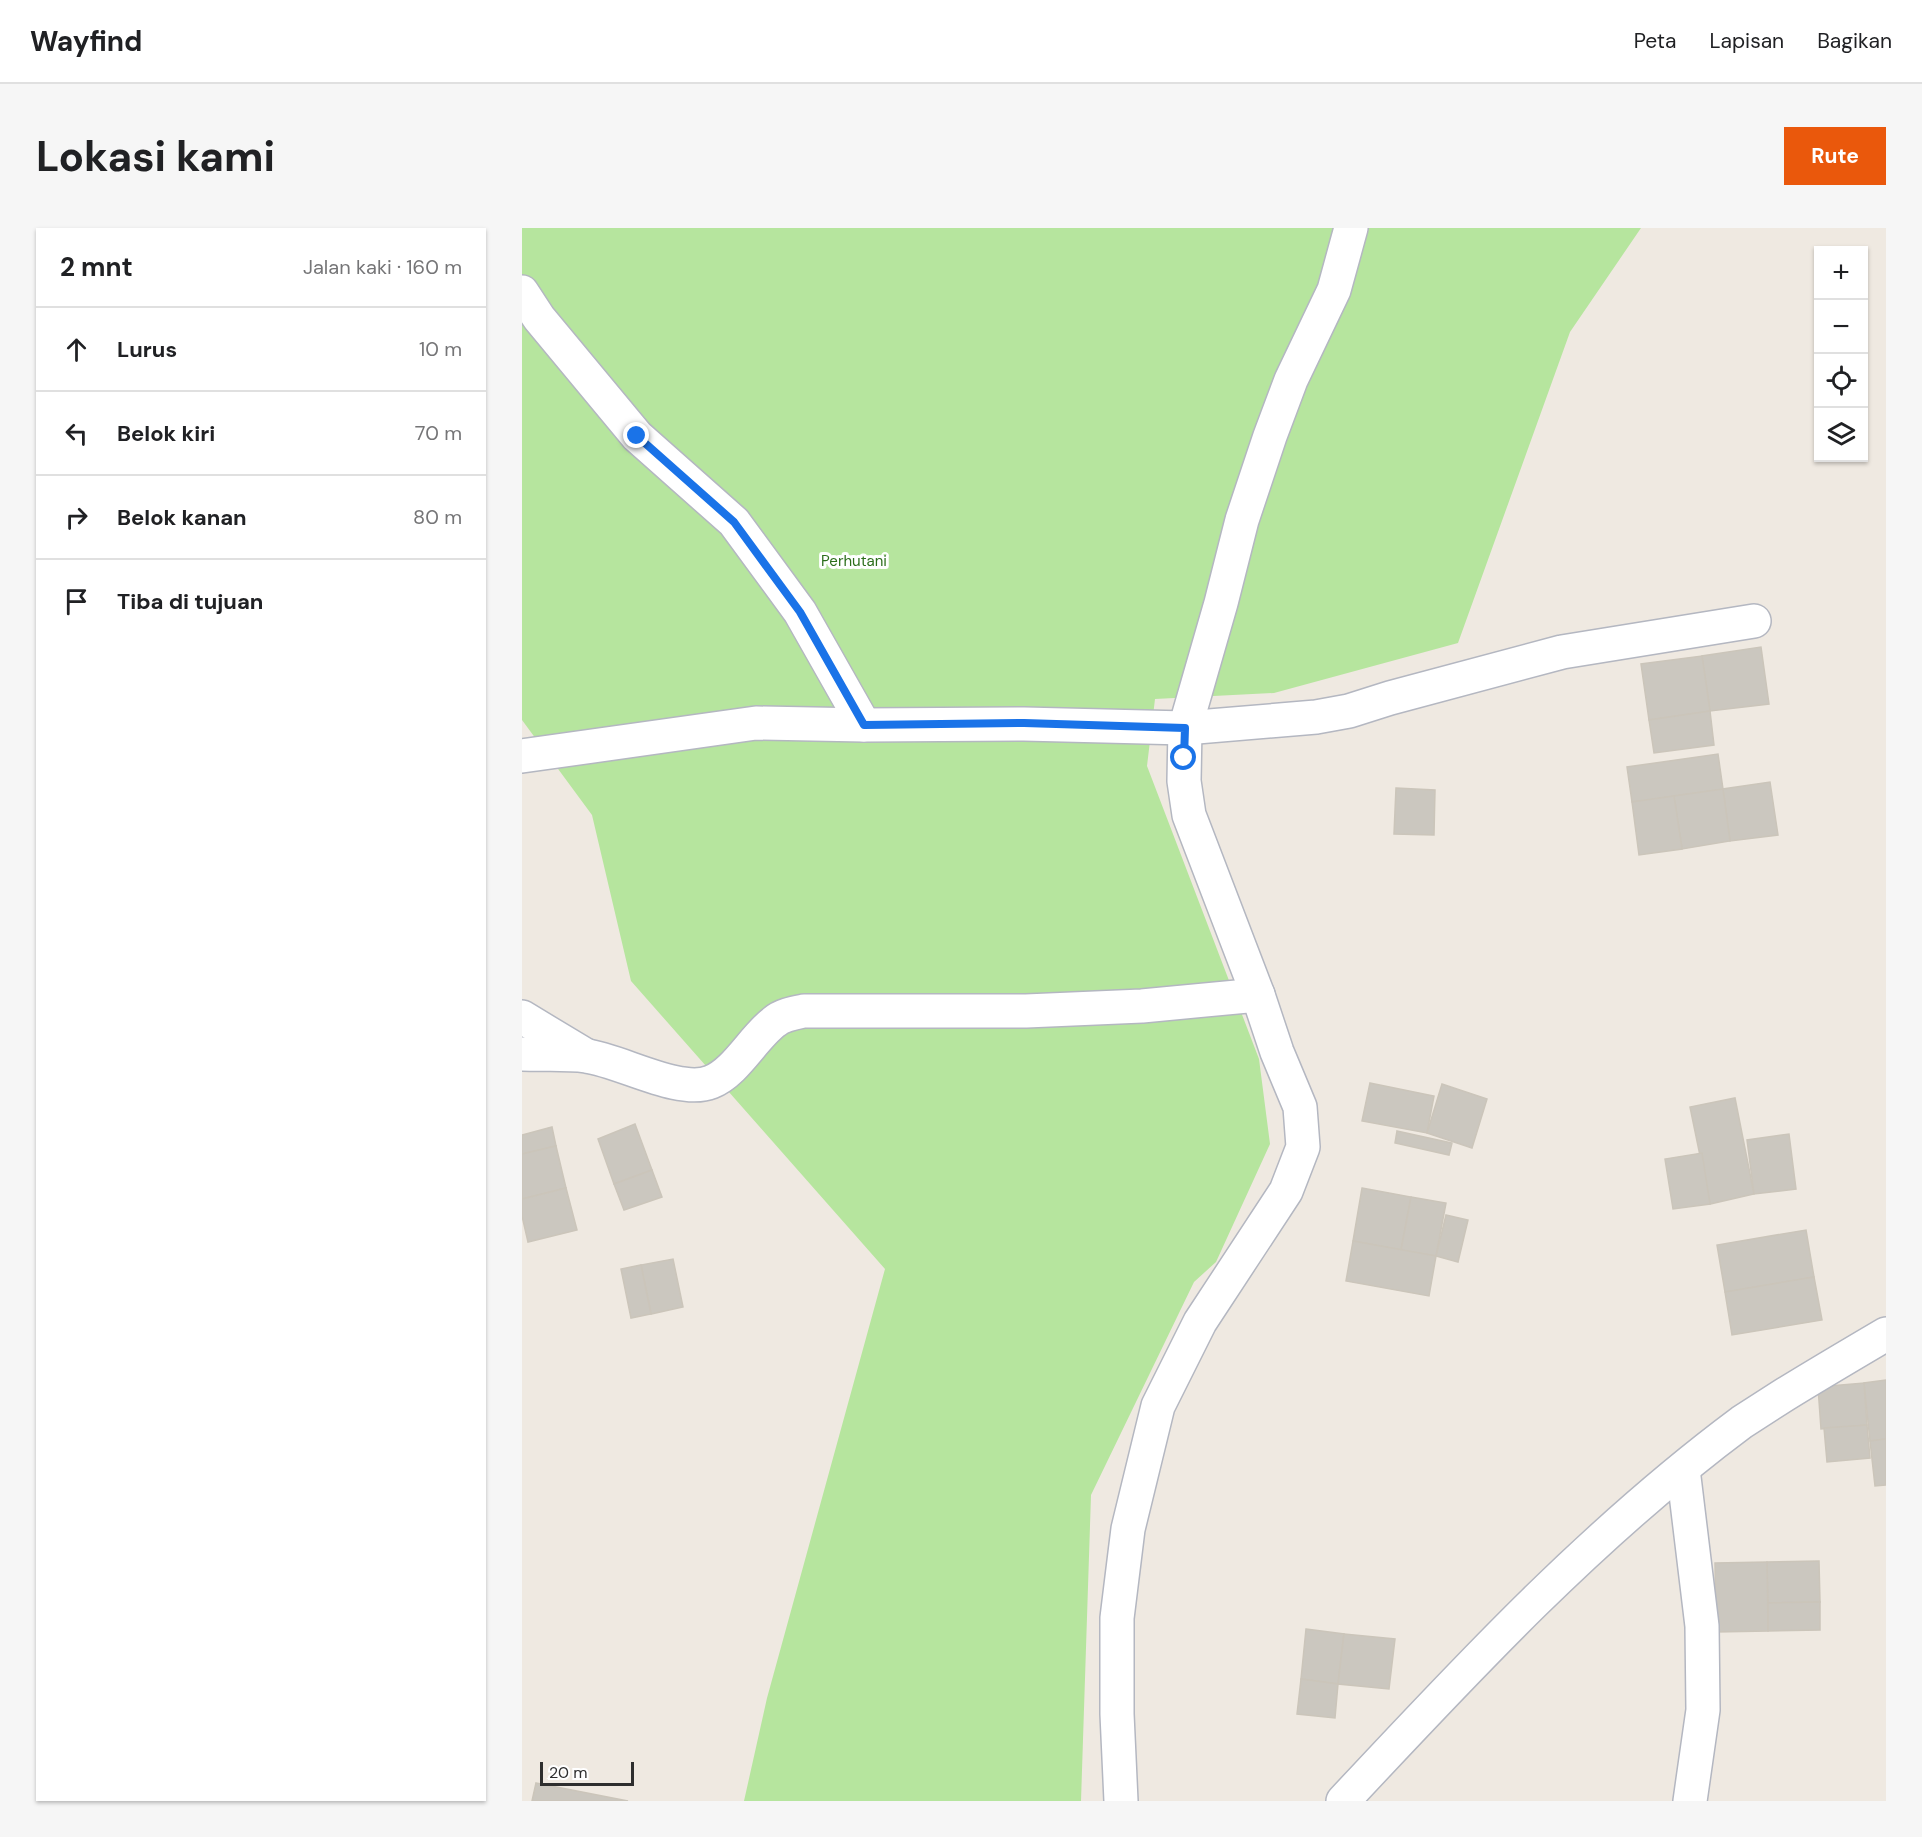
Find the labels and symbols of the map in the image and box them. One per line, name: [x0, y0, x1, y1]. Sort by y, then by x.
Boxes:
route end: [623, 422, 649, 448]
park label: Perhutani: [821, 551, 887, 571]
route start: [1170, 744, 1196, 770]
scale bar: [540, 1759, 634, 1786]

